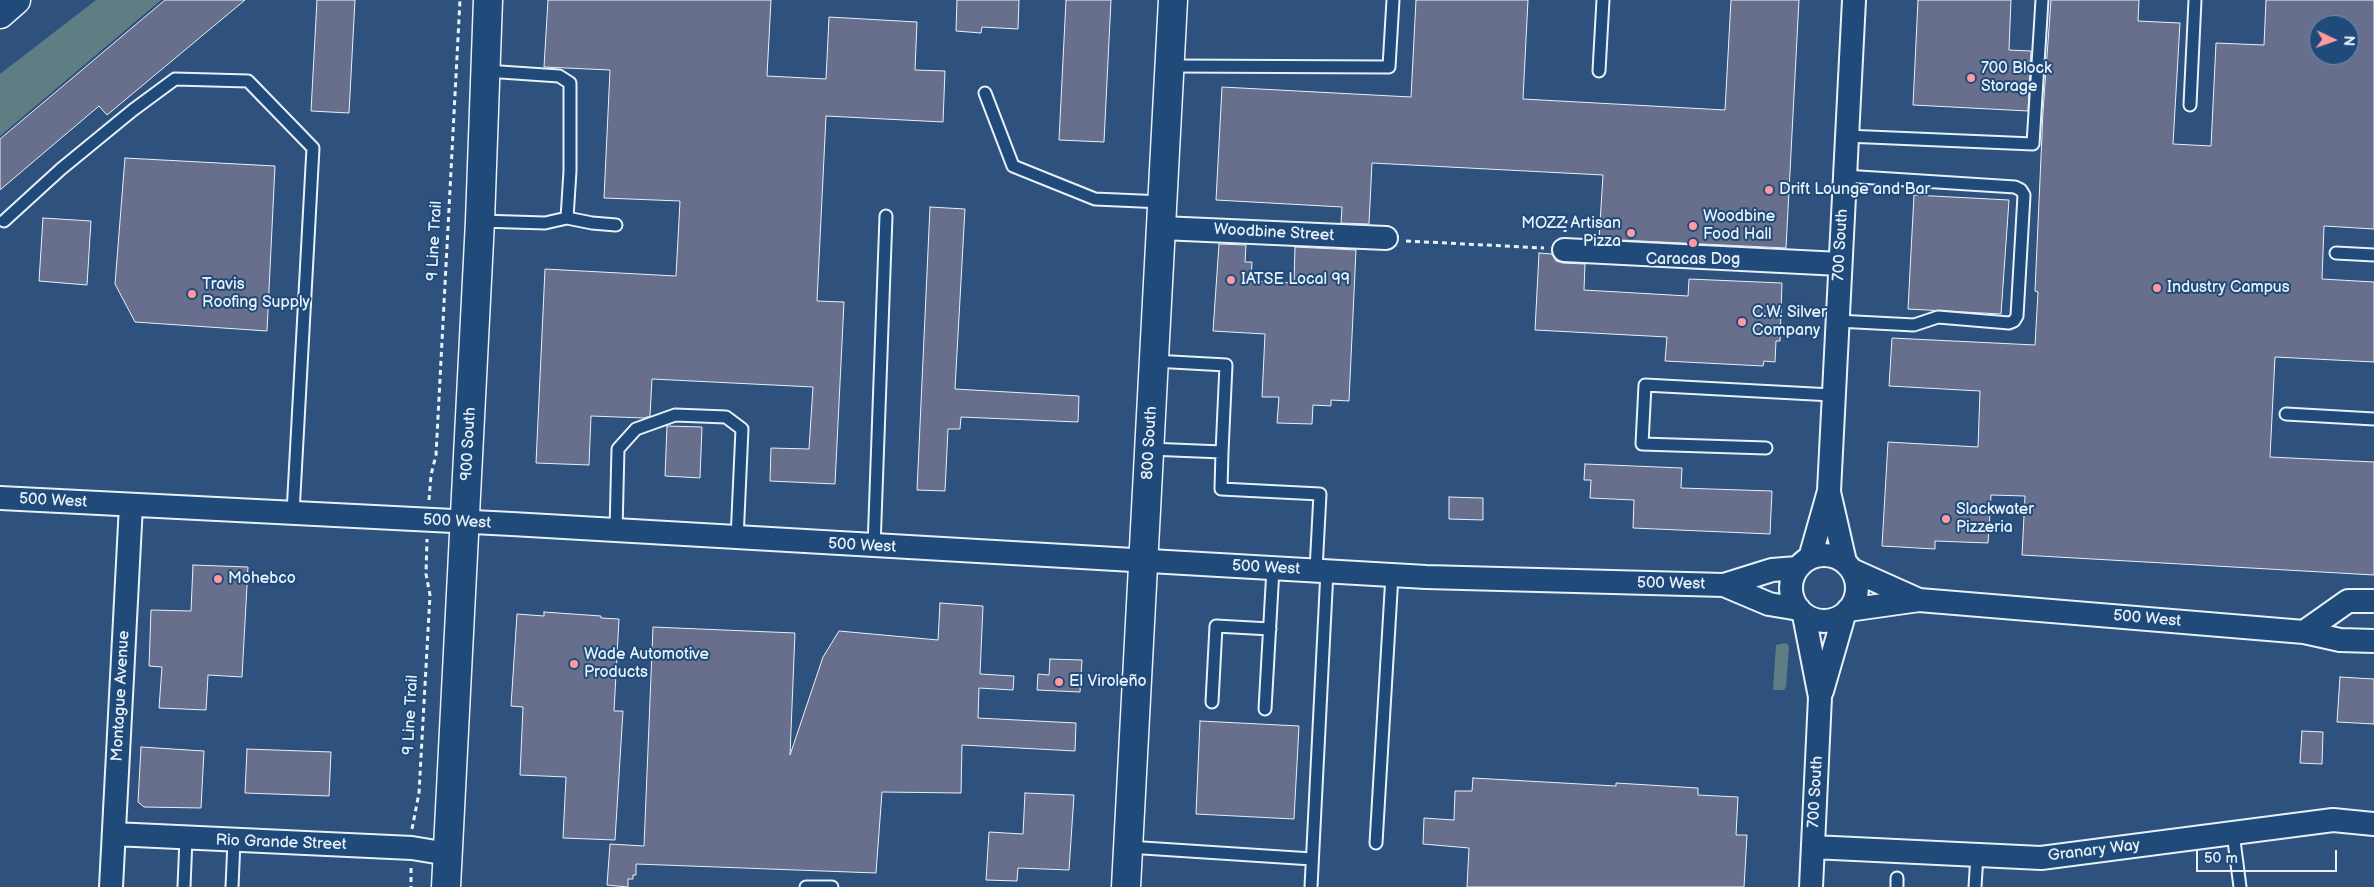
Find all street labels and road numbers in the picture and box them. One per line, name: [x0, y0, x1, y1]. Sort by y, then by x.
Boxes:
street label: 9 Line Trail: [423, 201, 447, 281]
street label: 700 South: [1830, 208, 1852, 282]
street label: Woodbine Street: [1213, 220, 1335, 246]
street label: 800 South: [1138, 406, 1162, 480]
street label: 900 South: [457, 407, 481, 481]
street label: 500 West: [18, 490, 88, 512]
street label: 500 West: [422, 511, 492, 533]
street label: 500 West: [827, 535, 897, 557]
street label: 500 West: [1231, 557, 1301, 579]
street label: 500 West: [1637, 574, 1705, 594]
street label: 500 West: [2112, 606, 2182, 632]
street label: Montague Avenue: [108, 630, 134, 762]
street label: 9 Line Trail: [399, 675, 423, 755]
street label: 700 South: [1805, 755, 1827, 829]
street label: Rio Grande Street: [215, 831, 347, 855]
street label: Granary Way: [2047, 836, 2141, 866]

